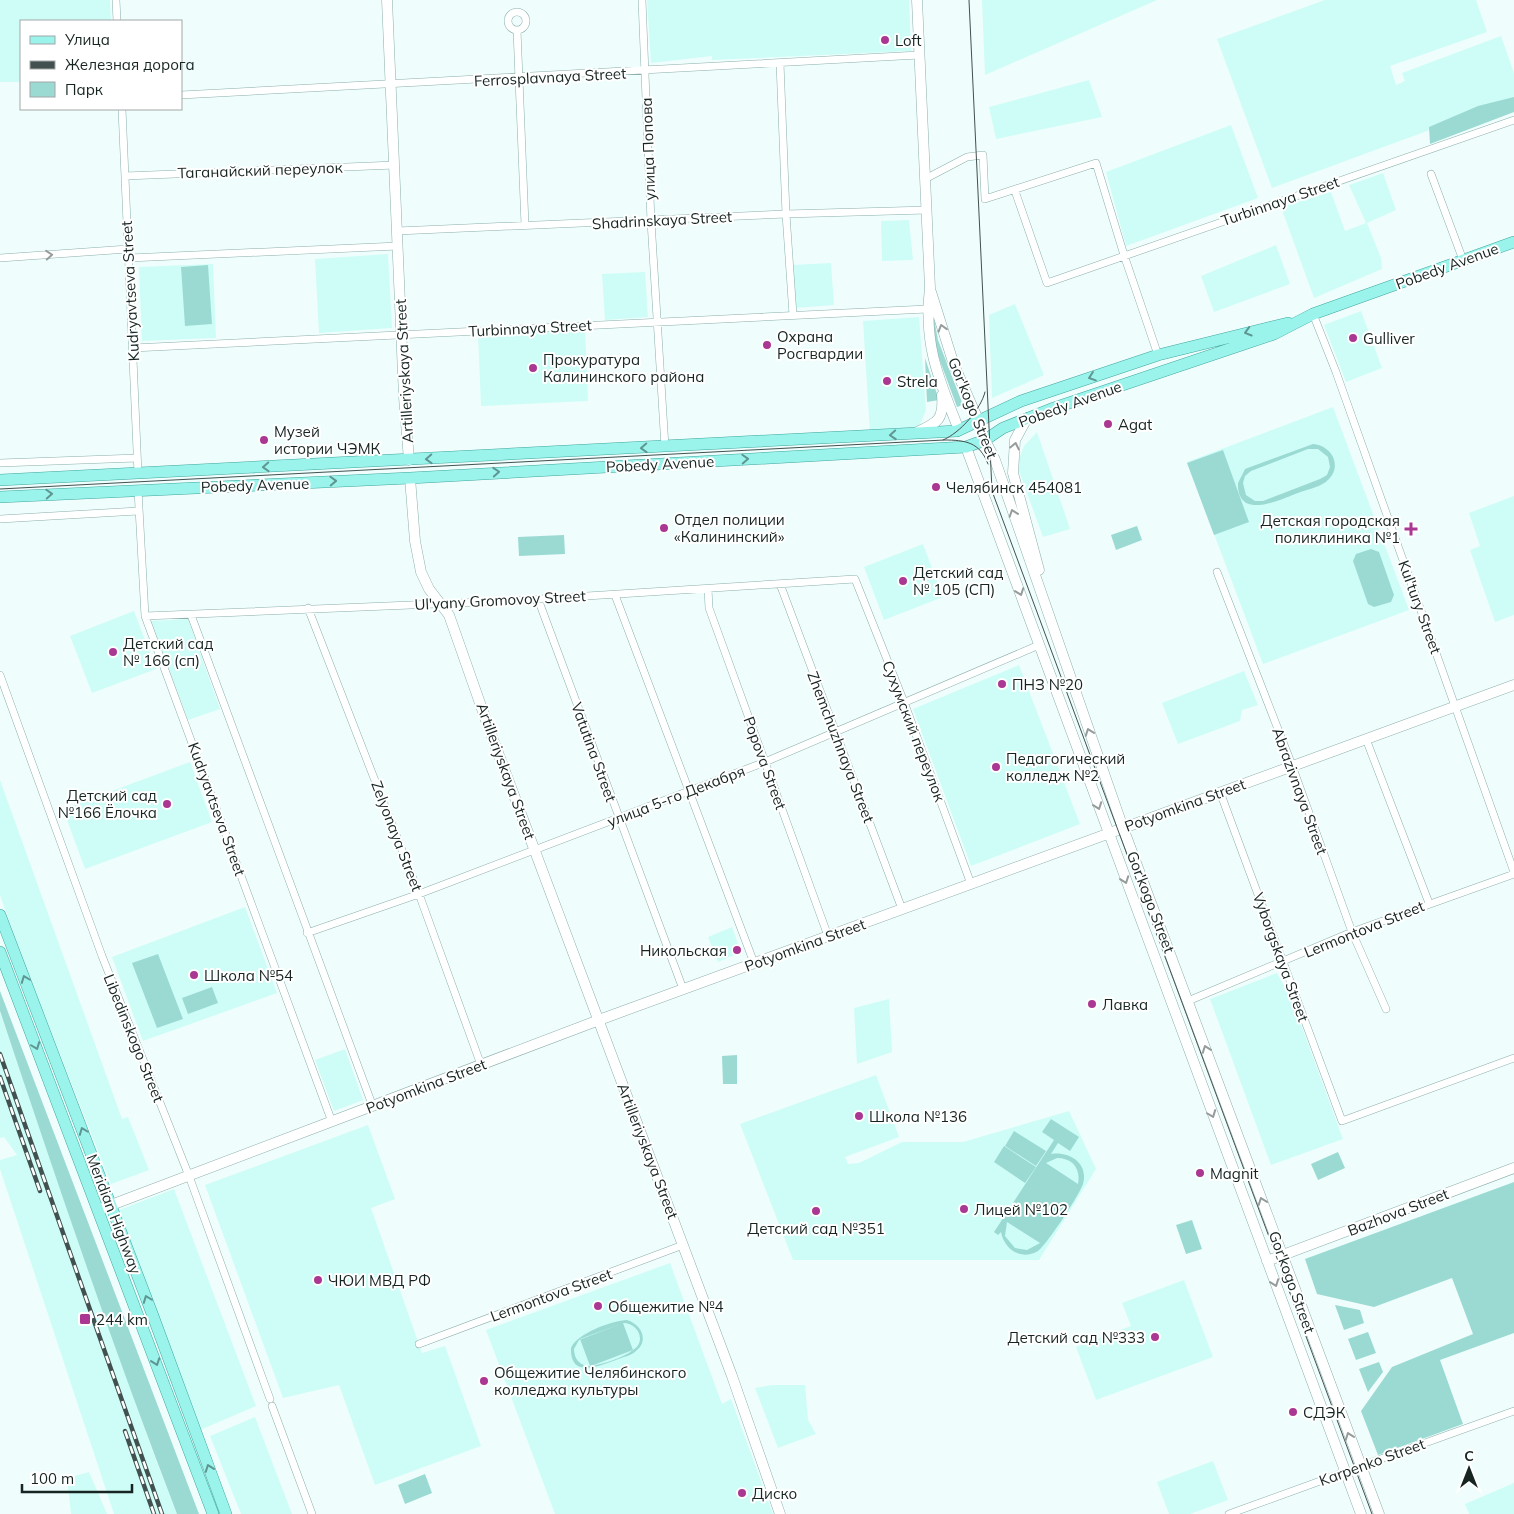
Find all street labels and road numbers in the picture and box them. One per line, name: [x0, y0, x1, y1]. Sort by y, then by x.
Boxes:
street label: Ferrosplavnaya Street: [473, 64, 627, 90]
street label: улица Попова: [637, 97, 659, 201]
street label: Таганайский переулок: [177, 158, 344, 182]
street label: Turbinnaya Street: [1219, 172, 1341, 230]
street label: Shadrinskaya Street: [592, 207, 732, 233]
street label: Kudryavtseva Street: [117, 220, 143, 362]
street label: Pobedy Avenue: [1393, 239, 1501, 293]
street label: Artilleriyskaya Street: [391, 299, 417, 443]
street label: Turbinnaya Street: [468, 315, 592, 341]
street label: Gor'kogo Street: [944, 355, 1002, 461]
street label: Pobedy Avenue: [1016, 377, 1124, 431]
street label: Pobedy Avenue: [605, 452, 715, 476]
street label: Pobedy Avenue: [201, 474, 309, 496]
street label: Kul'tury Street: [1394, 558, 1446, 656]
street label: Ul'yany Gromovoy Street: [414, 586, 586, 614]
street label: Сухумский переулок: [878, 658, 950, 805]
street label: Zhemchuzhnaya Street: [803, 669, 879, 825]
street label: Artilleriyskaya Street: [472, 700, 540, 842]
street label: Vatutina Street: [567, 700, 621, 804]
street label: Popova Street: [739, 714, 791, 812]
street label: Abrazivnaya Street: [1268, 725, 1332, 857]
street label: Kudryavtseva Street: [184, 740, 250, 878]
street label: улица 5-го Декабря: [604, 761, 748, 831]
street label: Potyomkina Street: [1122, 774, 1248, 836]
street label: Zelyonaya Street: [367, 778, 427, 894]
street label: Gor'kogo Street: [1123, 848, 1179, 956]
street label: Vyborgskaya Street: [1249, 890, 1313, 1024]
street label: Lermontova Street: [1301, 896, 1427, 962]
street label: Potyomkina Street: [742, 914, 868, 976]
street label: Libedinskogo Street: [100, 971, 168, 1105]
street label: Potyomkina Street: [363, 1054, 489, 1118]
street label: Artilleriyskaya Street: [613, 1080, 683, 1222]
street label: Meridian Highway: [82, 1151, 146, 1277]
street label: Bazhova Street: [1345, 1184, 1451, 1240]
street label: Gor'kogo Street: [1265, 1228, 1319, 1336]
street label: Lermontova Street: [488, 1264, 614, 1326]
street label: Karpenko Street: [1316, 1434, 1428, 1490]

